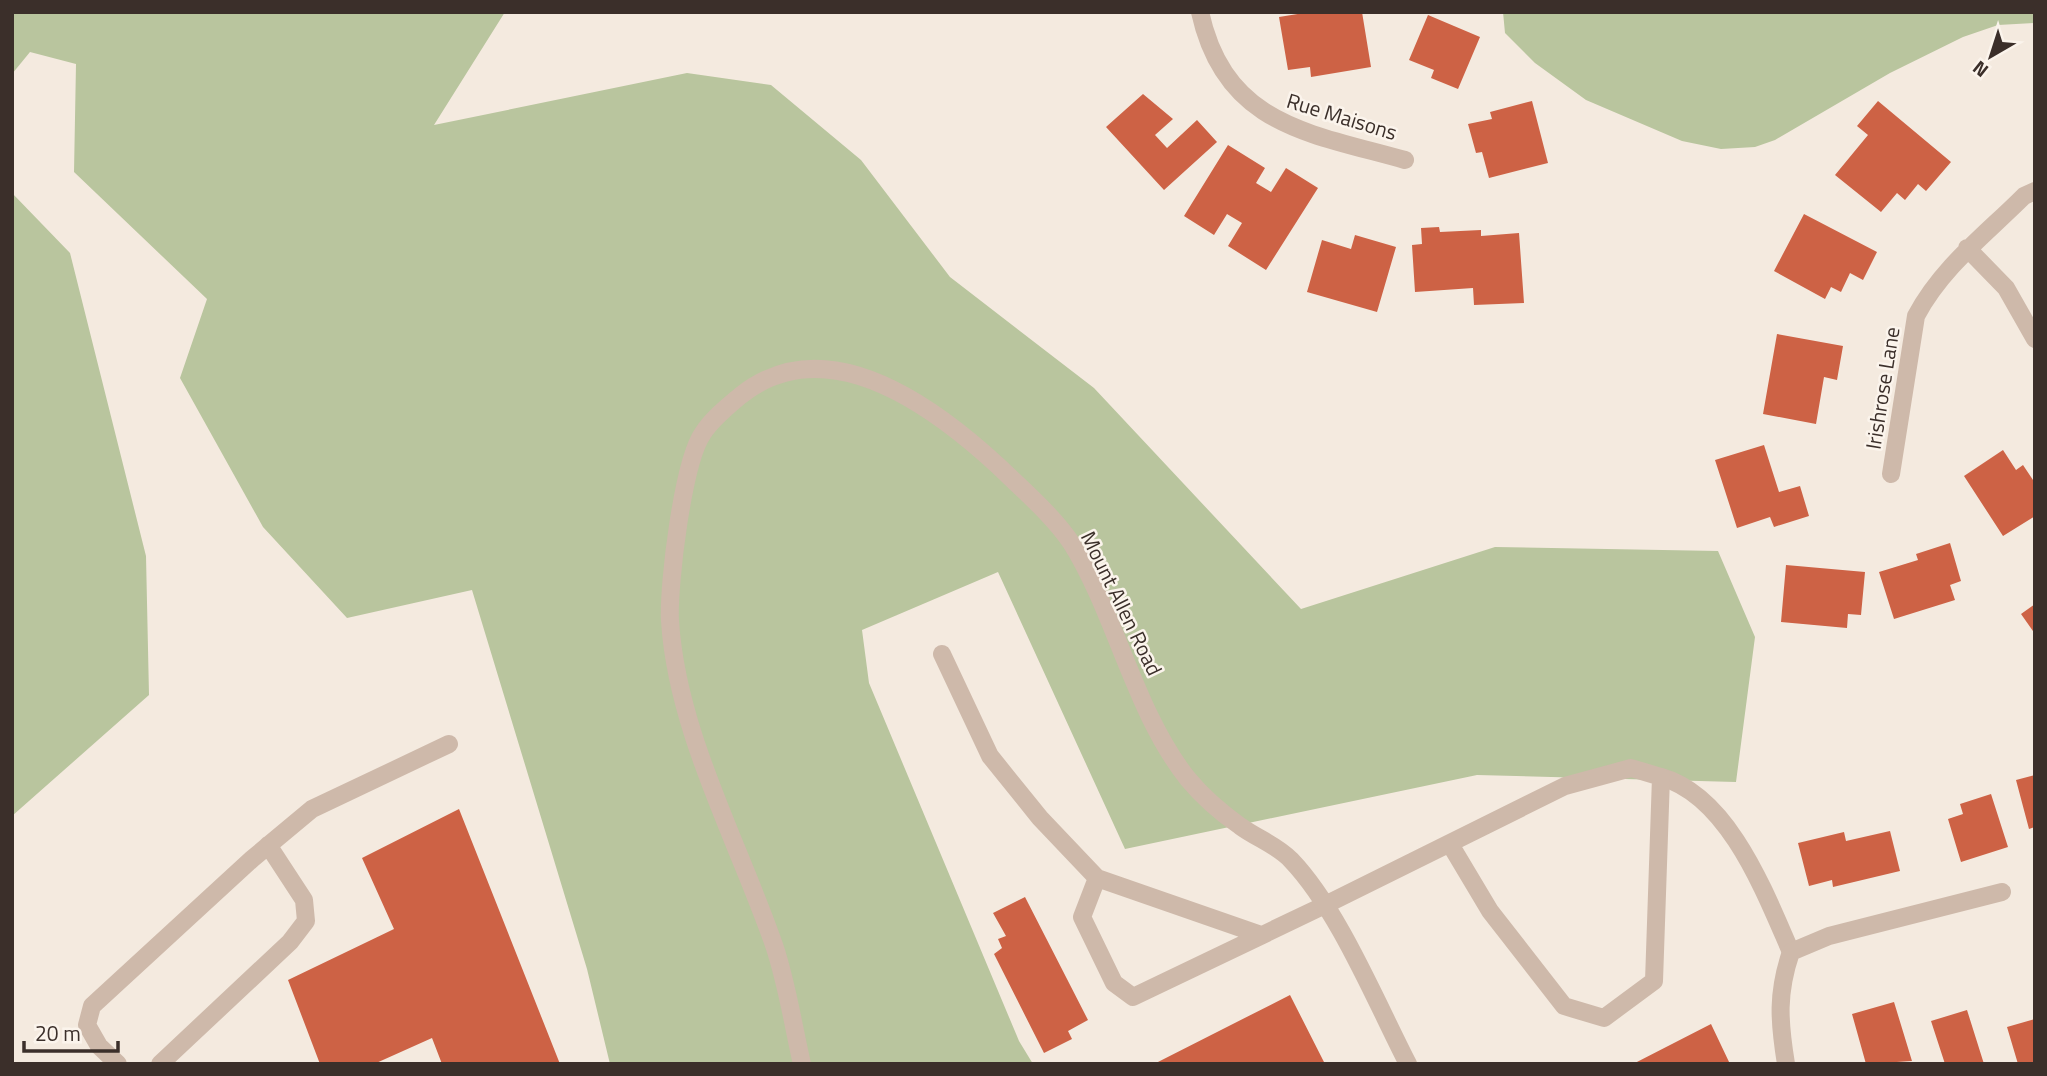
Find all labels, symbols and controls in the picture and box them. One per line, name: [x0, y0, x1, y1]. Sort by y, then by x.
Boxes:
north arrow: [1956, 21, 2026, 91]
text: N: [1966, 54, 1994, 85]
street label: Rue Maisons: [1283, 84, 1401, 148]
street label: Irishrose Lane: [1857, 324, 1907, 452]
street label: Mount Allen Road: [1073, 525, 1171, 681]
scale bar: [24, 1010, 119, 1054]
text: 20 m: [35, 1017, 81, 1049]

